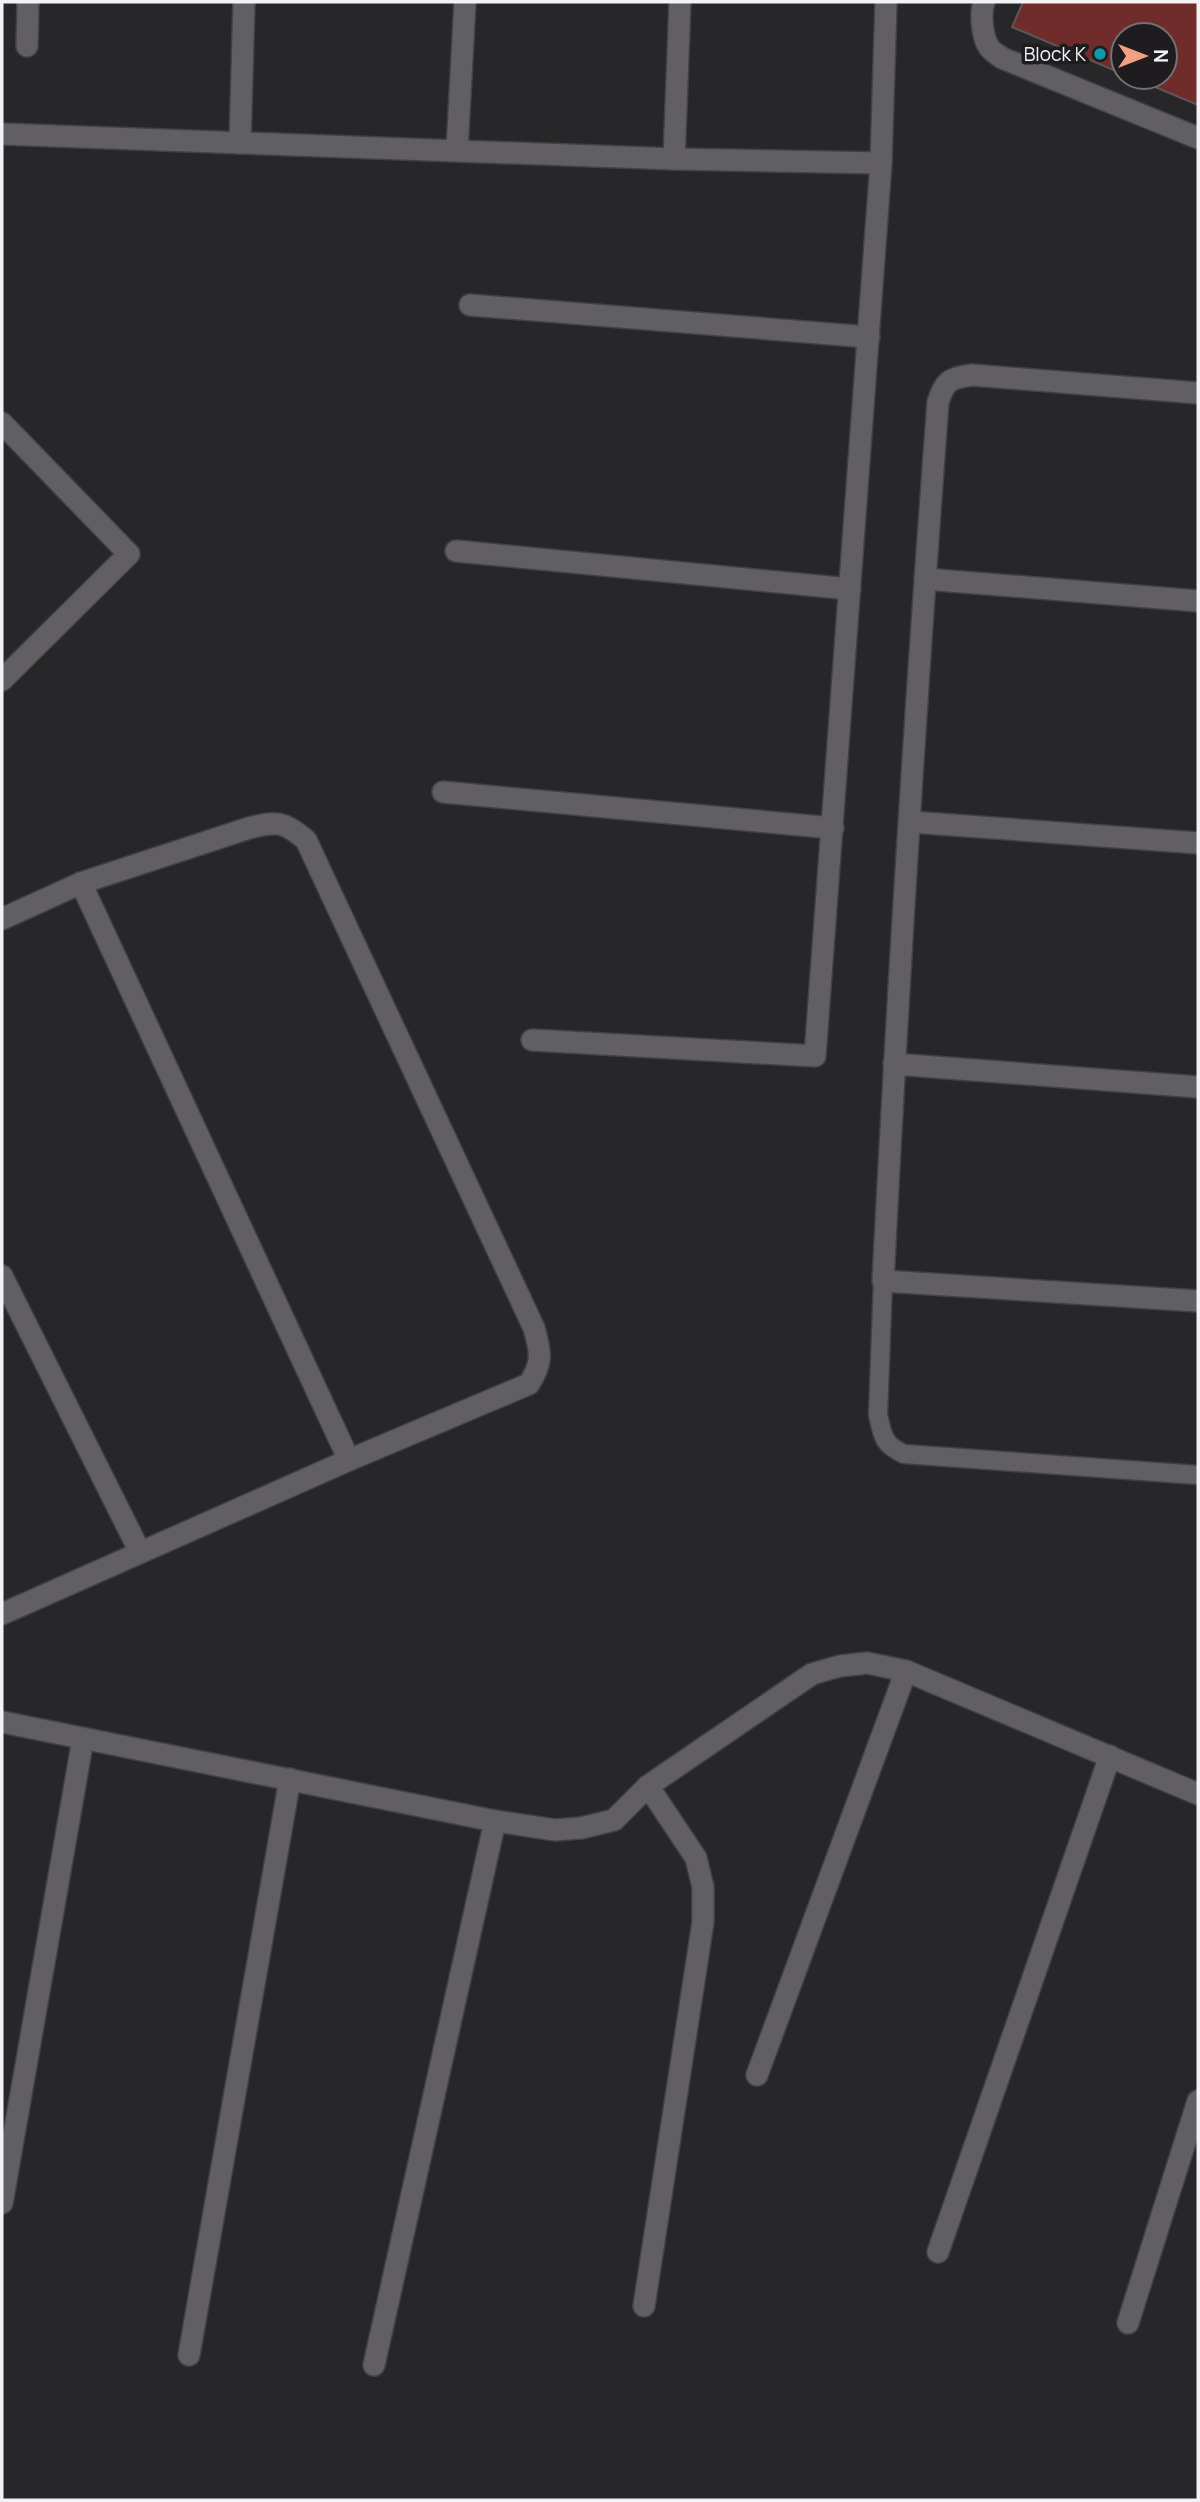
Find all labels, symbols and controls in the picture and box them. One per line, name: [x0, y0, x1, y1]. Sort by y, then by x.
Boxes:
north arrow: [1109, 21, 1179, 91]
place label: Block K: [1024, 41, 1087, 67]
marker: Block K: [1092, 46, 1108, 62]
text: N: [1148, 49, 1174, 63]

